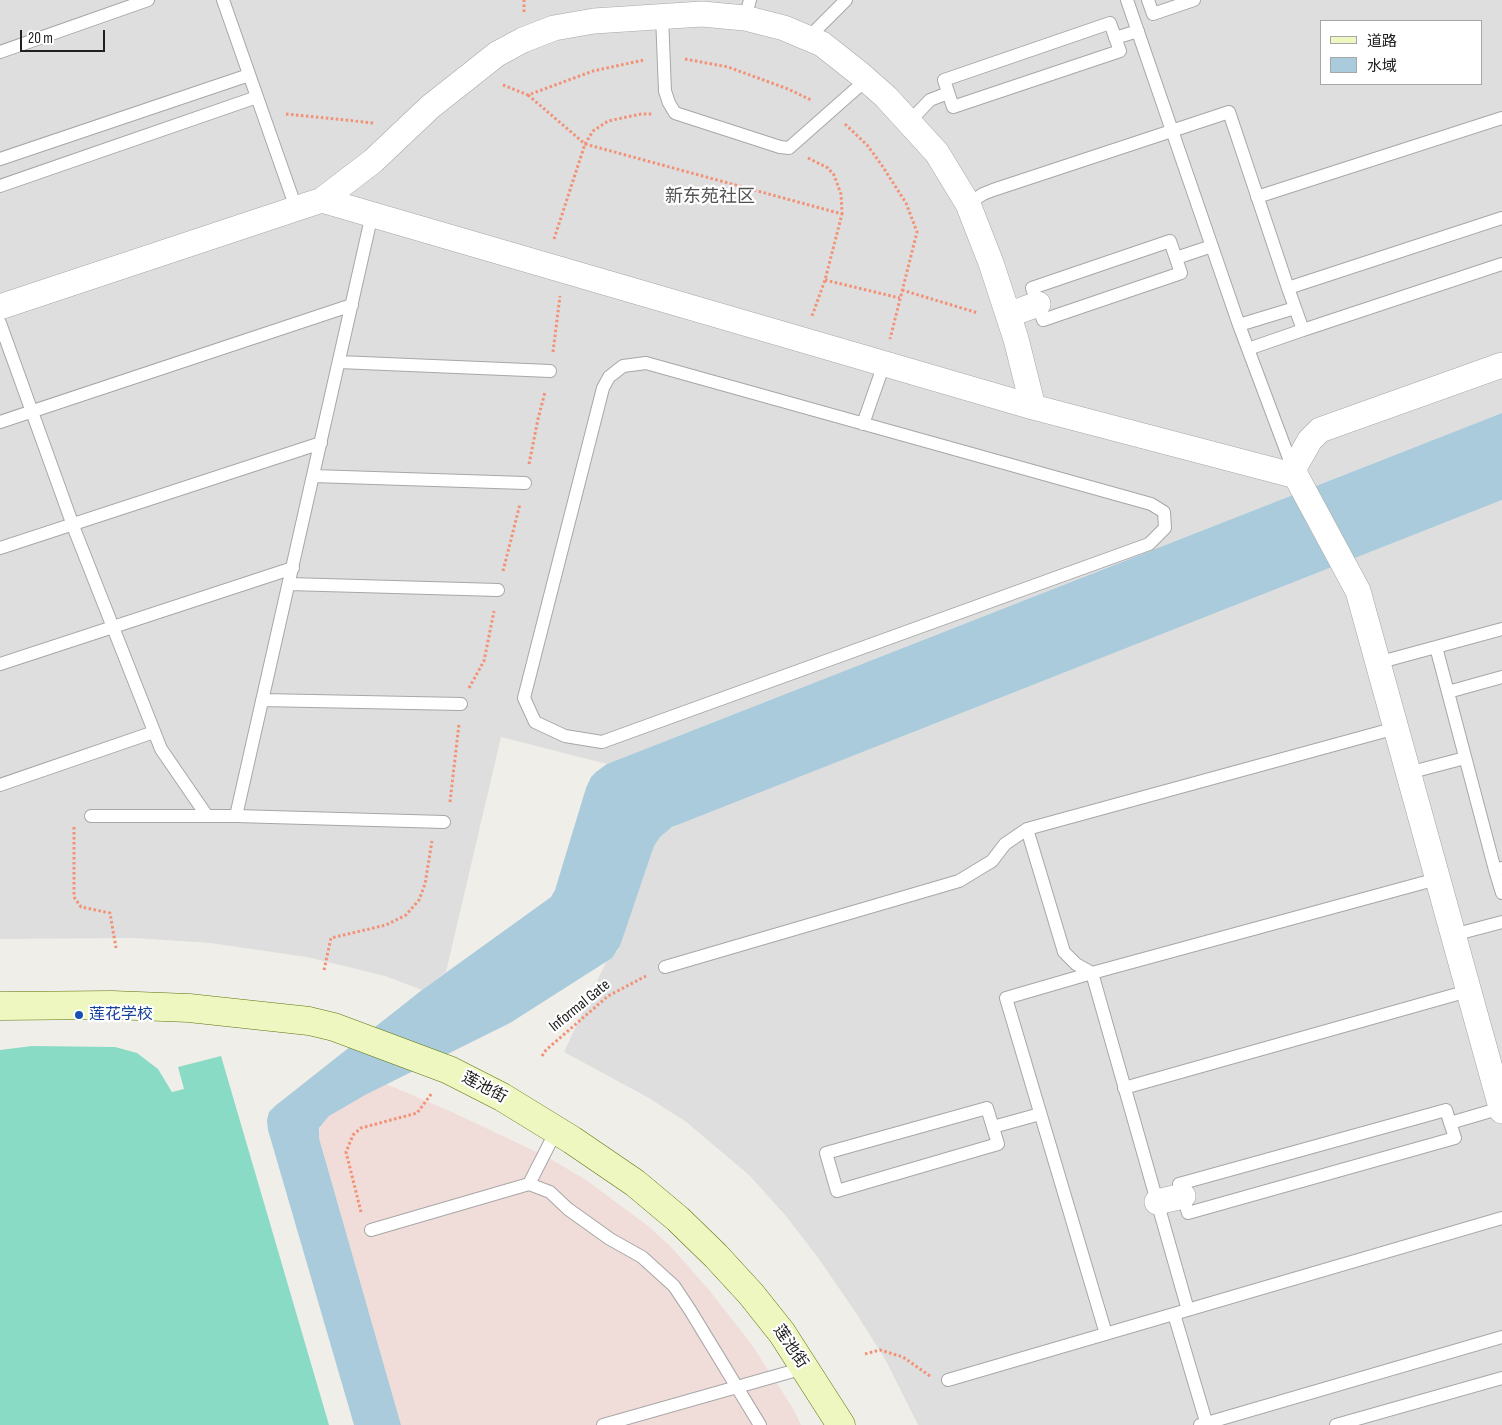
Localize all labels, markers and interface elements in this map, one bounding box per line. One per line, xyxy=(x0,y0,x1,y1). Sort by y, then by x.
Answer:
scale bar xyxy=(22,20,108,52)
legend xyxy=(1320,20,1482,85)
text: 20 m xyxy=(28,29,53,48)
text: 道路 xyxy=(1367,32,1397,51)
text: 水域 xyxy=(1367,57,1397,76)
district label: 新东苑社区 xyxy=(665,186,755,208)
street label: Informal Gate xyxy=(546,976,614,1036)
place label: 莲花学校 xyxy=(89,1005,153,1025)
marker: 莲花学校 xyxy=(73,1009,85,1021)
street label: 莲池街 xyxy=(458,1068,510,1108)
street label: 莲池街 xyxy=(769,1322,811,1372)

